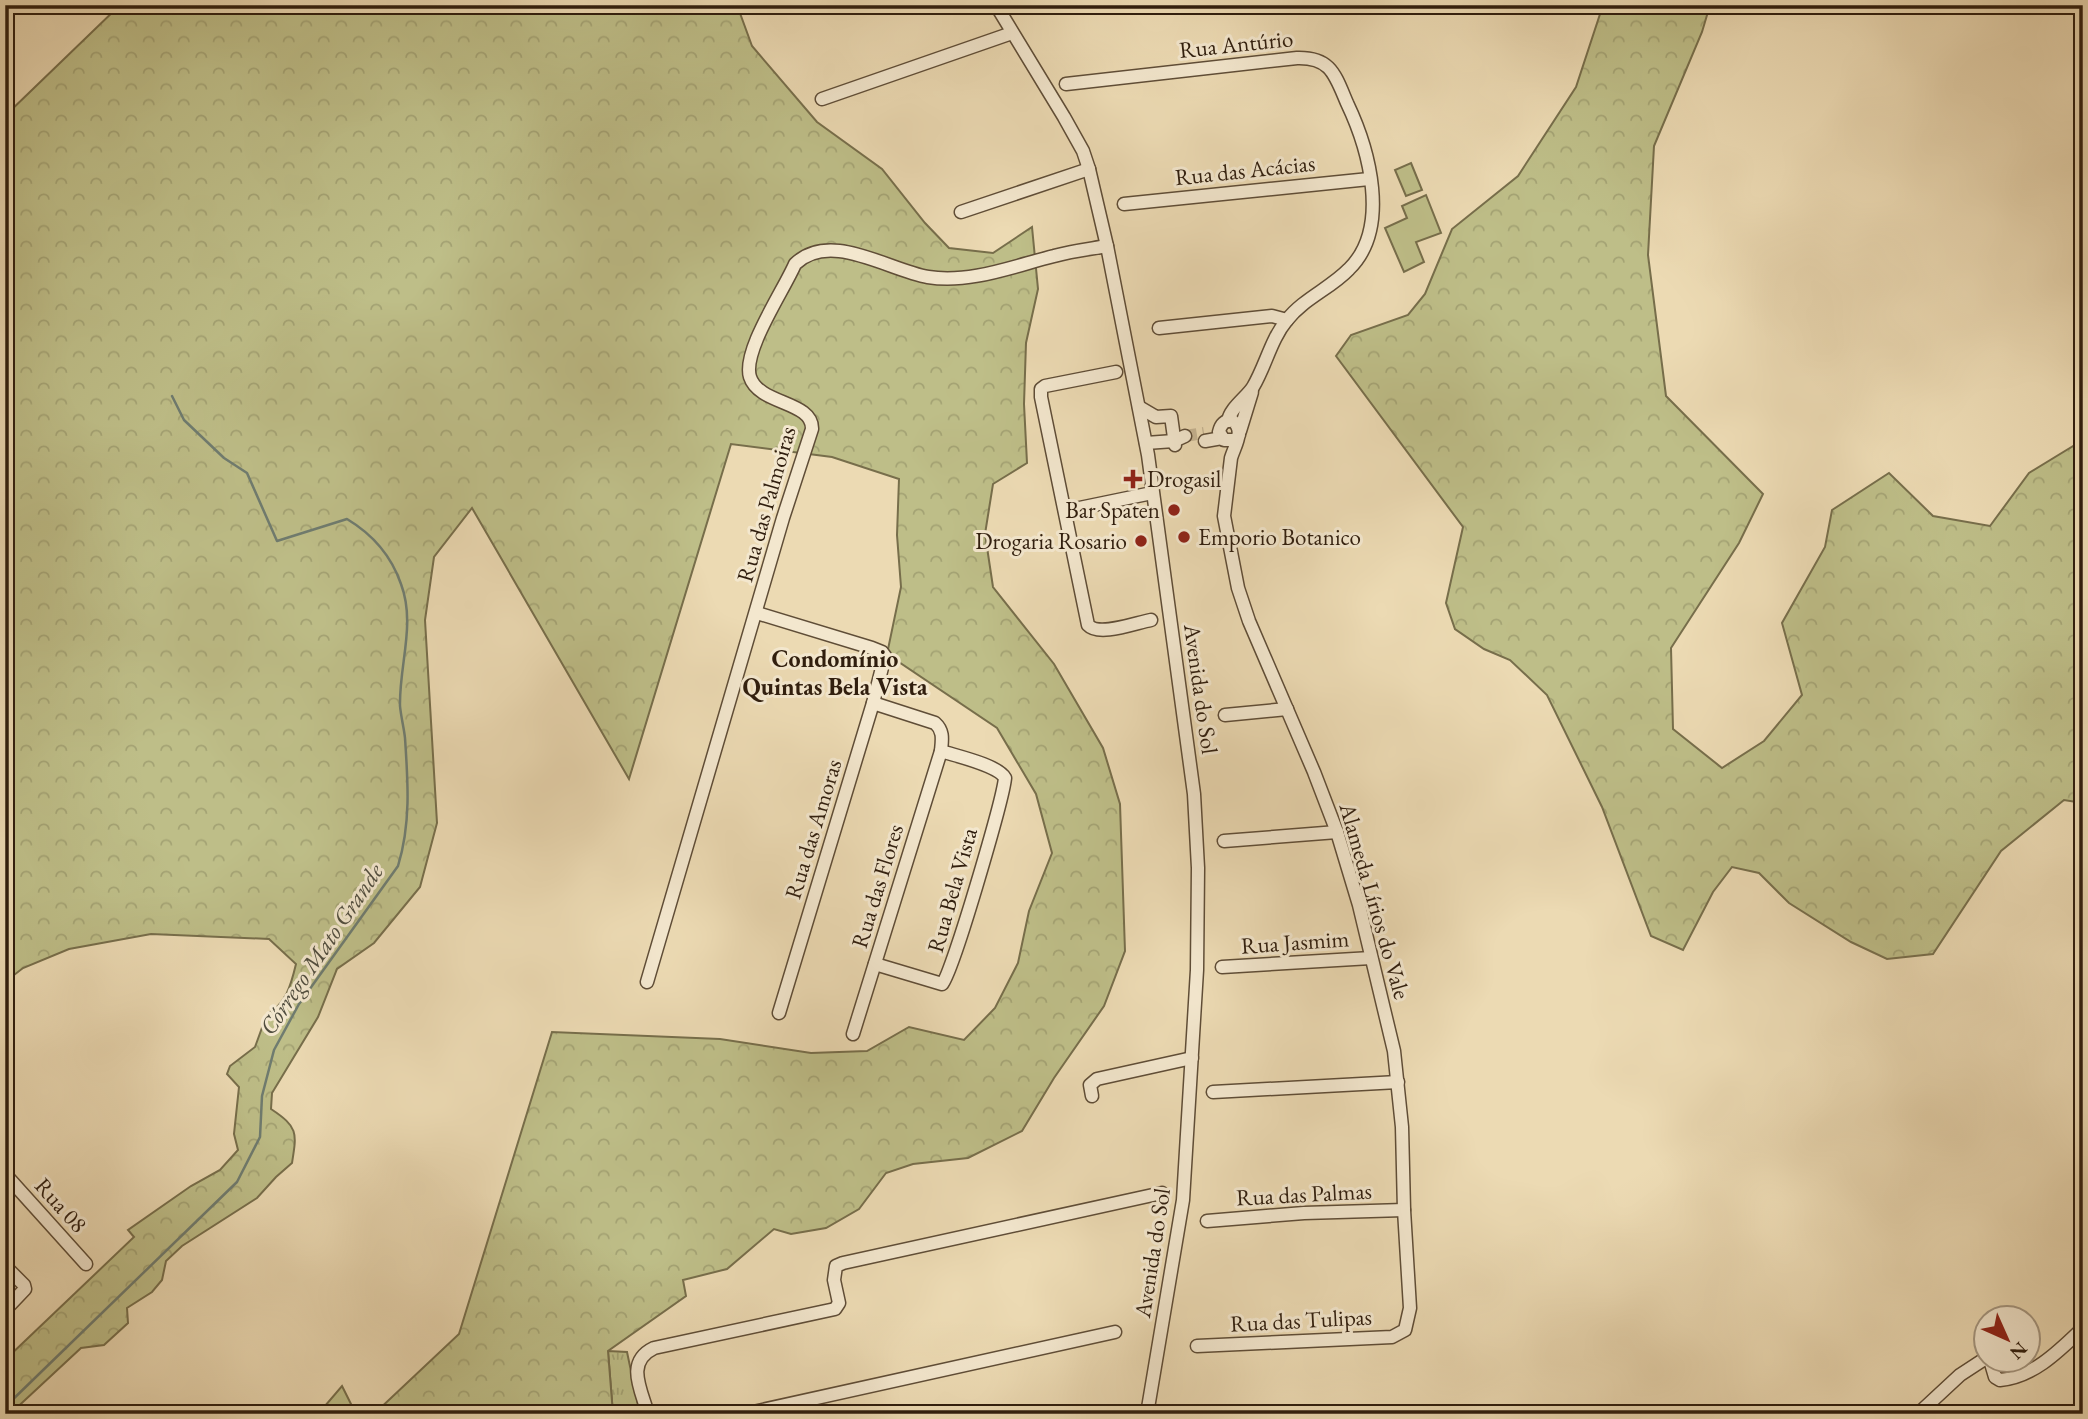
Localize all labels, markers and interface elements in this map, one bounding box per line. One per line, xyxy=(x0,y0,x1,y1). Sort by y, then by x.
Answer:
street label: Rua Antúrio xyxy=(1178,23,1294,65)
street label: Rua das Acácias xyxy=(1173,148,1317,192)
street label: Rua das Palmoiras xyxy=(729,423,803,585)
place label: Drogasil xyxy=(1147,464,1222,494)
marker: Drogasil xyxy=(1125,471,1141,487)
place label: Bar Spaten xyxy=(1065,495,1160,525)
marker: Bar Spaten xyxy=(1166,502,1182,518)
place label: Emporio Botanico xyxy=(1198,522,1361,552)
place label: Drogaria Rosario xyxy=(975,526,1127,556)
marker: Emporio Botanico xyxy=(1176,529,1192,545)
marker: Drogaria Rosario xyxy=(1133,533,1149,549)
street label: Avenida do Sol xyxy=(1177,621,1225,756)
district label: Condomínio Quintas Bela Vista xyxy=(742,643,928,702)
street label: Rua das Amoras xyxy=(778,755,848,903)
street label: Alameda Lírios do Vale xyxy=(1332,798,1417,1003)
street label: Rua das Flores xyxy=(844,820,910,952)
street label: Rua Bela Vista xyxy=(920,823,984,956)
water label: Córrego Mato Grande xyxy=(252,857,390,1041)
street label: Rua Jasmim xyxy=(1240,923,1350,961)
street label: Rua 08 xyxy=(28,1171,94,1239)
street label: Rua das Palmas xyxy=(1235,1175,1373,1213)
street label: Avenida do Sol xyxy=(1127,1186,1177,1321)
street label: Rua das Tulipas xyxy=(1229,1301,1373,1339)
north arrow xyxy=(1972,1304,2042,1374)
text: N xyxy=(2004,1336,2033,1365)

